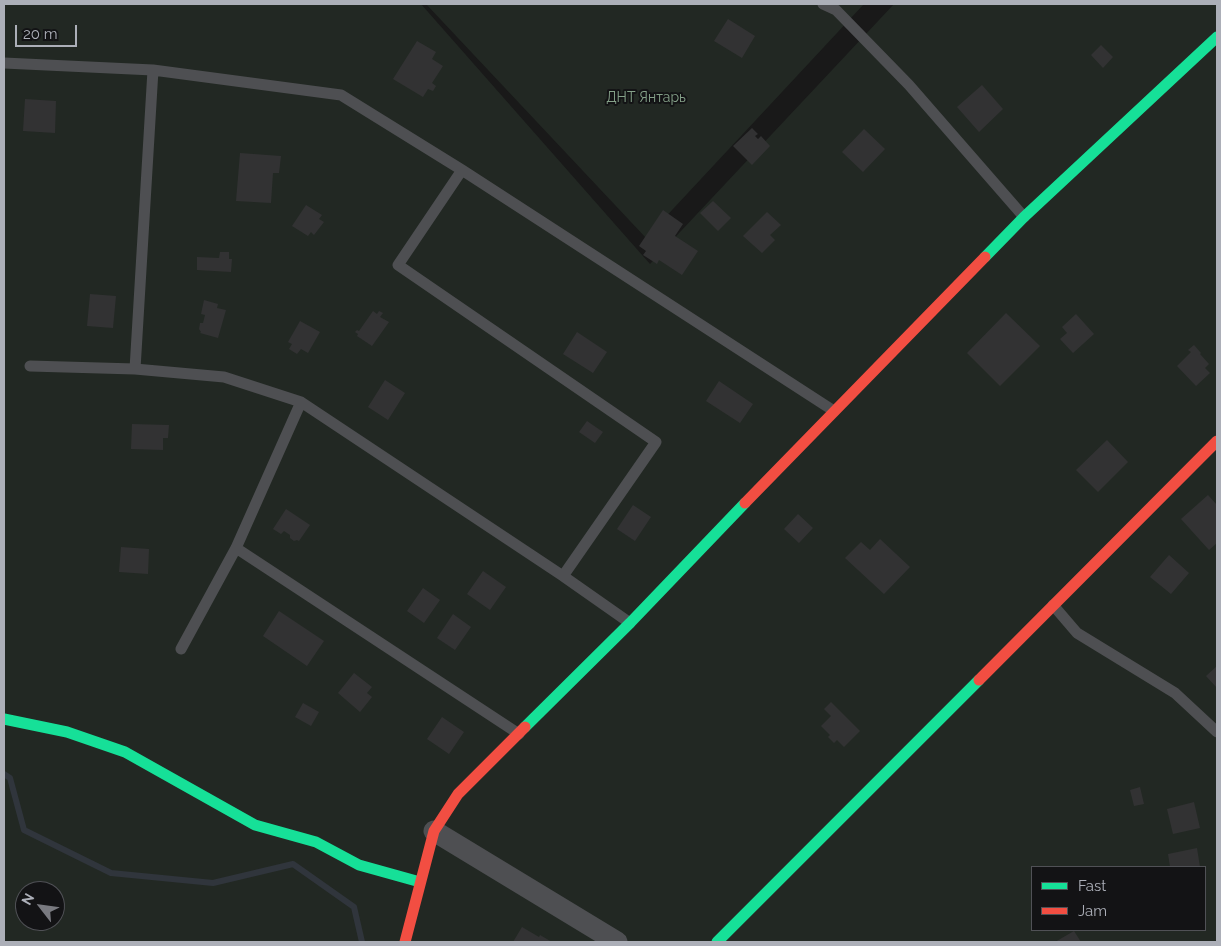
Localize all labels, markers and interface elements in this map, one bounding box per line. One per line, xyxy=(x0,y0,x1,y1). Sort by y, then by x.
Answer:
scale bar xyxy=(18,15,80,47)
text: 20 m xyxy=(23,25,58,43)
park label: ДНТ Янтарь xyxy=(606,90,686,106)
legend xyxy=(1031,866,1206,931)
text: Fast xyxy=(1078,877,1106,895)
north arrow xyxy=(15,881,65,931)
text: N xyxy=(18,890,37,908)
text: Jam xyxy=(1078,902,1107,920)

